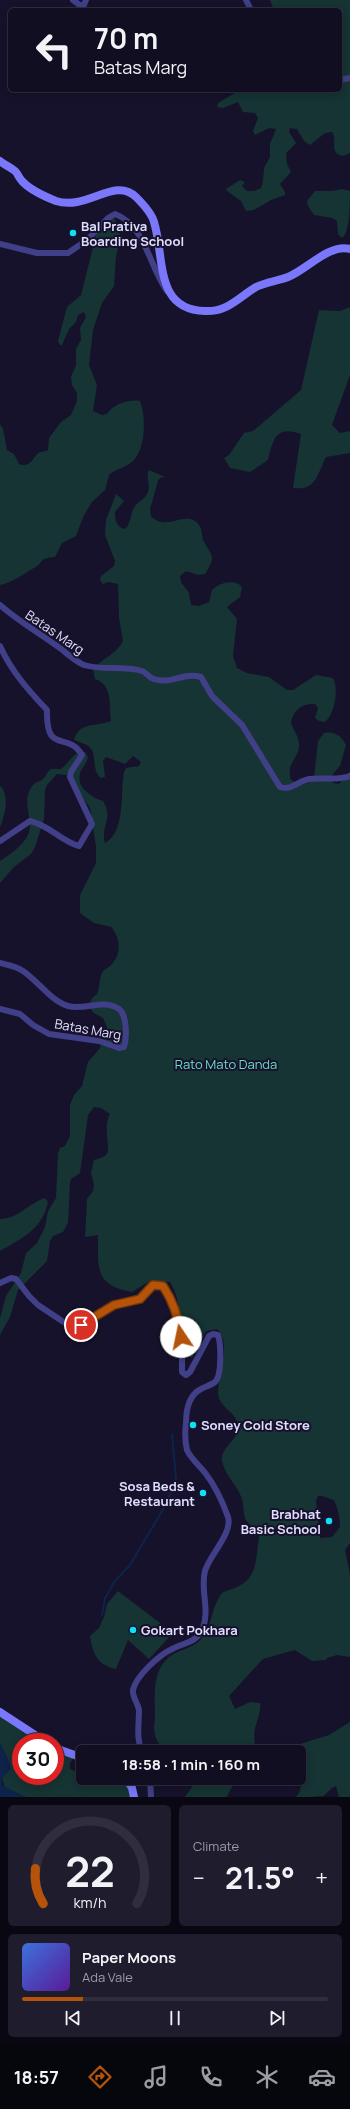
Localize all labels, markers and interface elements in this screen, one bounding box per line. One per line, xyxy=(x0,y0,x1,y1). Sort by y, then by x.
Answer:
text: 70 m xyxy=(94,19,158,57)
icon: left xyxy=(28,24,80,76)
text: Batas Marg xyxy=(94,55,187,79)
place label: Bal Prativa Boarding School xyxy=(81,217,184,250)
marker: Bal Prativa Boarding School xyxy=(68,228,78,238)
street label: Batas Marg xyxy=(22,606,88,658)
street label: Batas Marg xyxy=(53,1014,123,1044)
park label: Rato Mato Danda xyxy=(175,1055,277,1073)
pin xyxy=(64,1308,98,1342)
icon: arrive xyxy=(70,1314,92,1336)
position arrow xyxy=(160,1316,202,1358)
place label: Soney Cold Store xyxy=(201,1416,310,1434)
marker: Soney Cold Store xyxy=(188,1420,198,1430)
place label: Sosa Beds & Restaurant xyxy=(119,1477,195,1510)
marker: Sosa Beds & Restaurant xyxy=(198,1488,208,1498)
place label: Brabhat Basic School xyxy=(241,1505,321,1538)
marker: Brabhat Basic School xyxy=(324,1516,334,1526)
place label: Gokart Pokhara xyxy=(141,1621,238,1639)
marker: Gokart Pokhara xyxy=(128,1625,138,1635)
speed limit sign: 30 xyxy=(12,1733,64,1785)
text: 18:58 · 1 min · 160 m xyxy=(122,1754,260,1775)
text: Climate xyxy=(193,1837,239,1855)
text: 22 xyxy=(65,1842,114,1898)
text: 21.5° xyxy=(225,1857,295,1898)
text: − xyxy=(193,1863,205,1893)
text: + xyxy=(315,1863,328,1893)
text: km/h xyxy=(73,1892,106,1911)
text: Paper Moons xyxy=(82,1947,176,1968)
text: Ada Vale xyxy=(82,1968,133,1986)
icon: previous xyxy=(62,2007,84,2029)
icon: pause xyxy=(164,2007,186,2029)
icon: next xyxy=(266,2007,288,2029)
icon: directions xyxy=(86,2063,114,2091)
icon: music xyxy=(142,2063,170,2091)
icon: phone xyxy=(197,2063,225,2091)
icon: climate xyxy=(253,2063,281,2091)
icon: car xyxy=(308,2063,336,2091)
text: 18:57 xyxy=(14,2065,59,2089)

